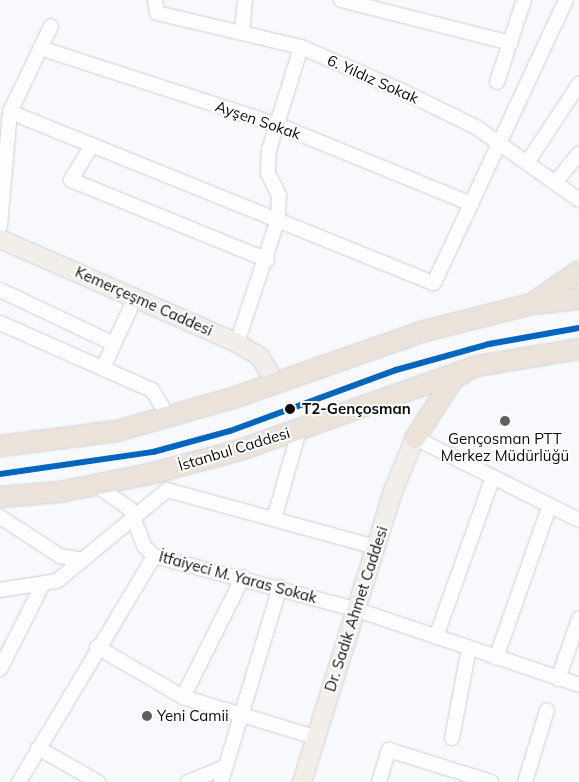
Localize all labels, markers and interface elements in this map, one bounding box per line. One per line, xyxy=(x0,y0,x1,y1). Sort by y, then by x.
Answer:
street label: 6. Yıldız Sokak xyxy=(325,51,421,107)
street label: Ayşen Sokak xyxy=(213,97,303,143)
street label: Kemerçeşme Caddesi xyxy=(73,263,215,339)
marker: T2-Gençosman xyxy=(281,400,299,418)
place label: T2-Gençosman xyxy=(302,400,411,418)
marker: Gençosman PTT Merkez Müdürlüğü xyxy=(499,415,511,427)
street label: İstanbul Caddesi xyxy=(176,423,292,475)
place label: Gençosman PTT Merkez Müdürlüğü xyxy=(441,429,569,464)
street label: Dr. Sadık Ahmet Caddesi xyxy=(321,524,391,694)
street label: İtfaiyeci M. Yaras Sokak xyxy=(157,547,319,607)
place label: Yeni Camii xyxy=(157,707,229,725)
marker: Yeni Camii xyxy=(141,710,153,722)

